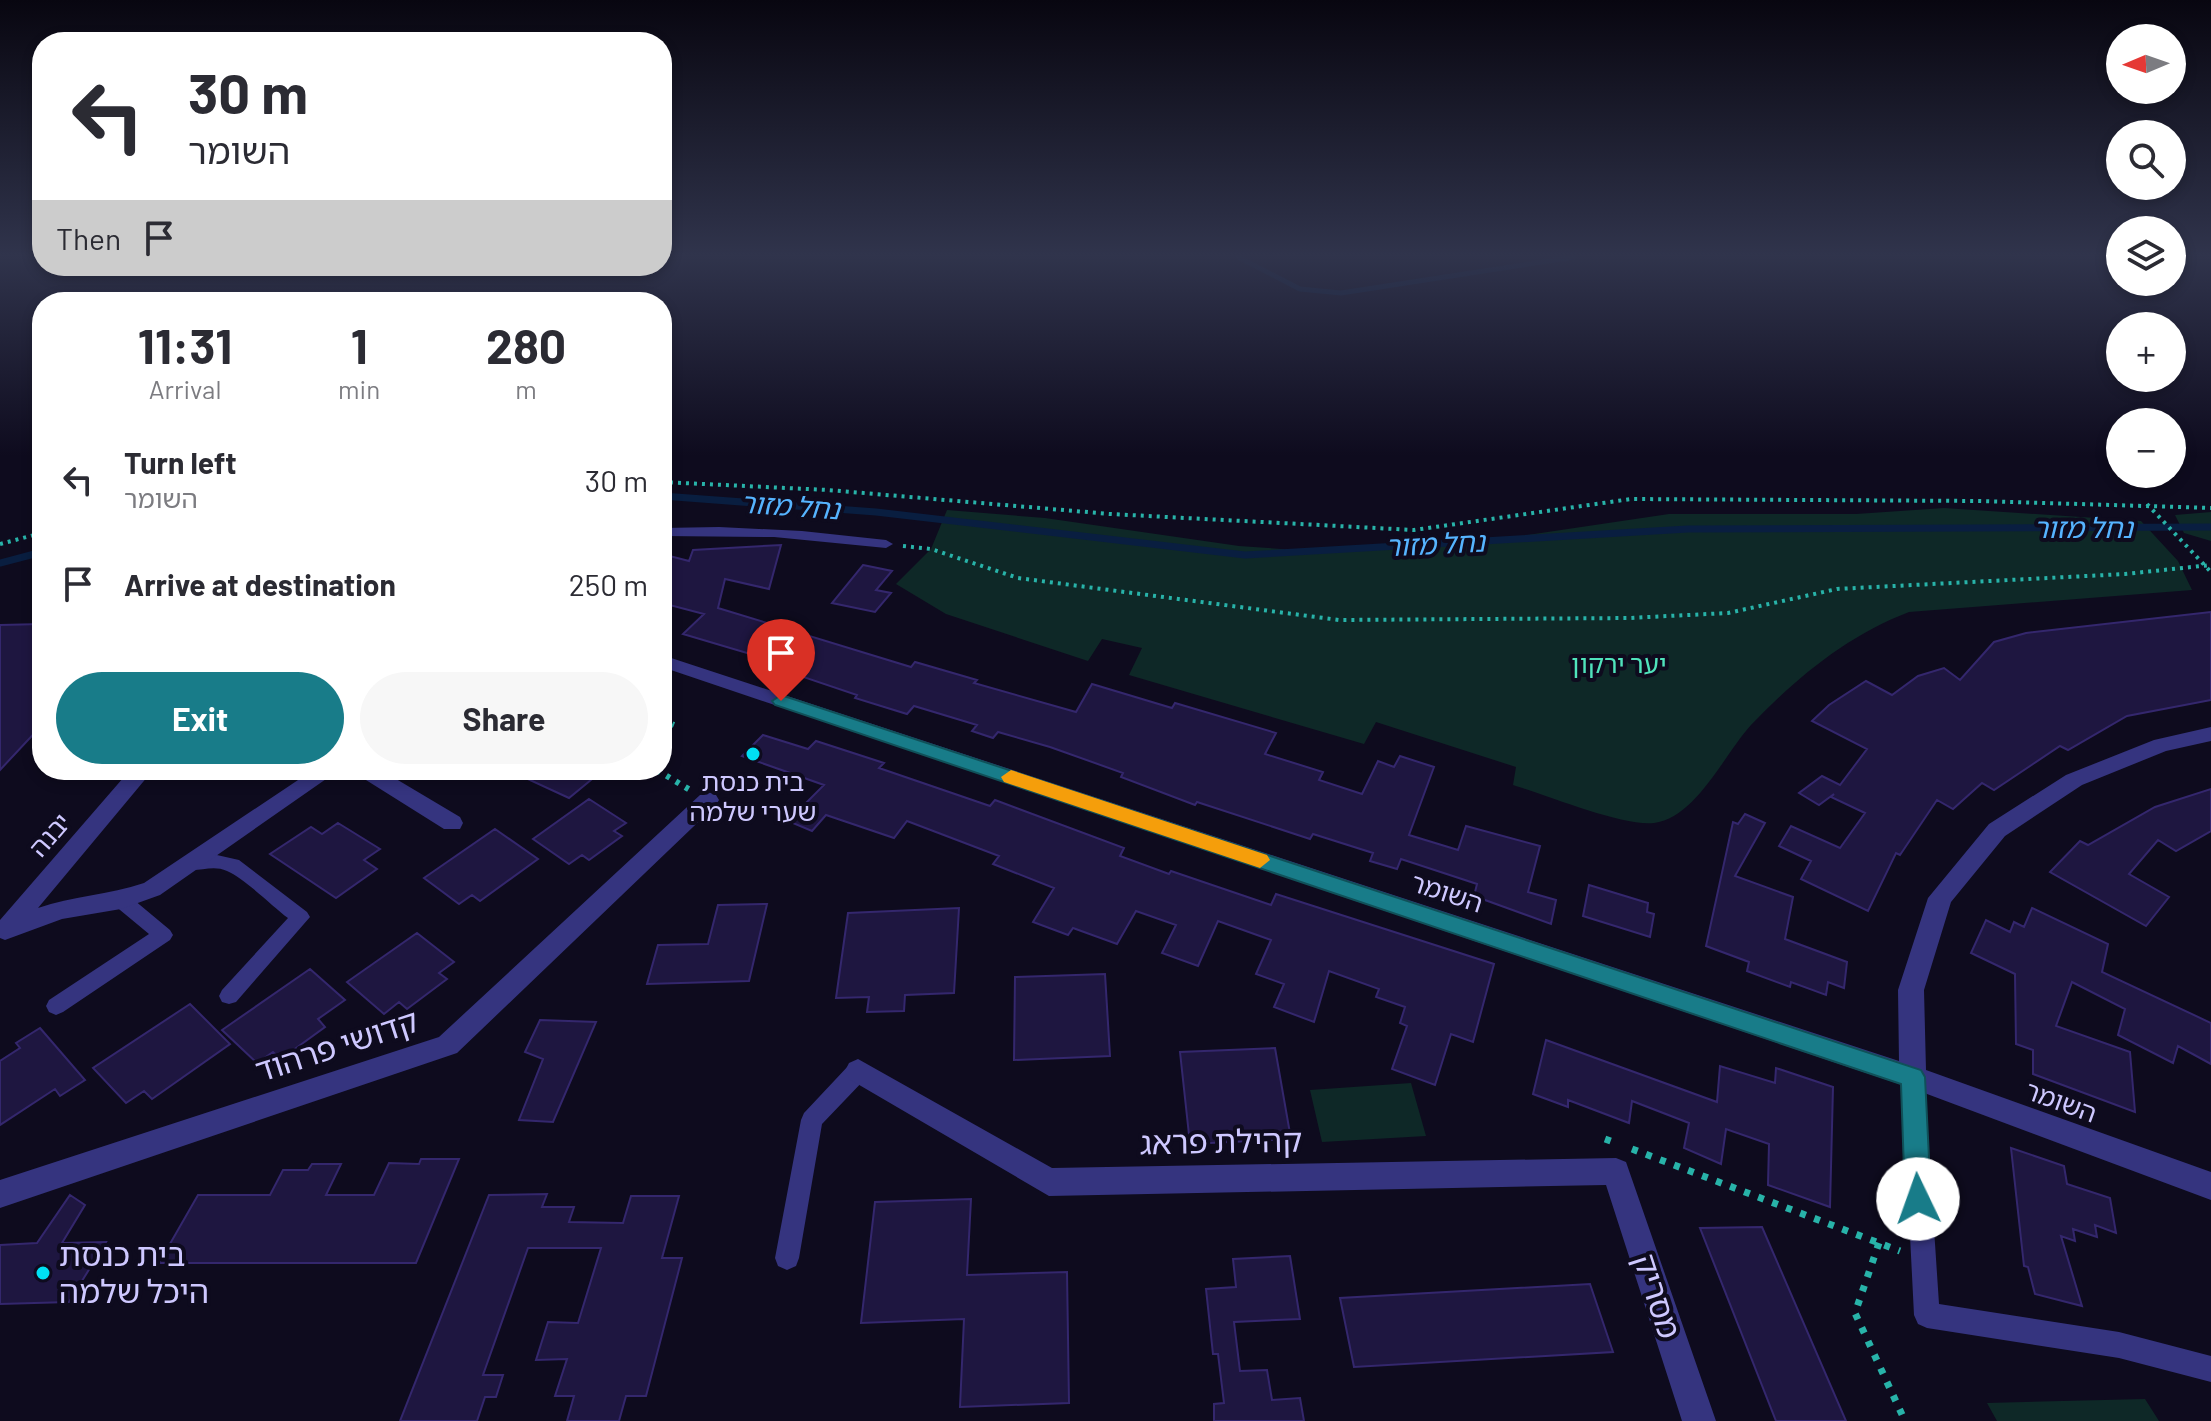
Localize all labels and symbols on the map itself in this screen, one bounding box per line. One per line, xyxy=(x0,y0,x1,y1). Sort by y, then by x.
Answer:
north arrow xyxy=(2106,24,2186,104)
water label: נחל מזור xyxy=(739,485,843,526)
water label: נחל מזור xyxy=(2033,510,2135,544)
water label: נחל מזור xyxy=(1384,523,1488,563)
pin xyxy=(747,619,815,701)
park label: יער ירקון xyxy=(1571,647,1667,678)
marker: בית כנסת שערי שלמה xyxy=(744,745,762,763)
place label: בית כנסת שערי שלמה xyxy=(690,765,816,826)
street label: יבנה xyxy=(22,806,76,862)
street label: השומר xyxy=(1408,865,1487,918)
street label: קדושי פרהוד xyxy=(250,1000,423,1088)
street label: השומר xyxy=(2022,1073,2102,1128)
street label: קהילת פראג xyxy=(1139,1120,1303,1160)
position arrow xyxy=(1876,1157,1960,1241)
place label: בית כנסת היכל שלמה xyxy=(59,1234,209,1309)
street label: מסריק xyxy=(1627,1248,1690,1343)
marker: בית כנסת היכל שלמה xyxy=(34,1264,52,1282)

